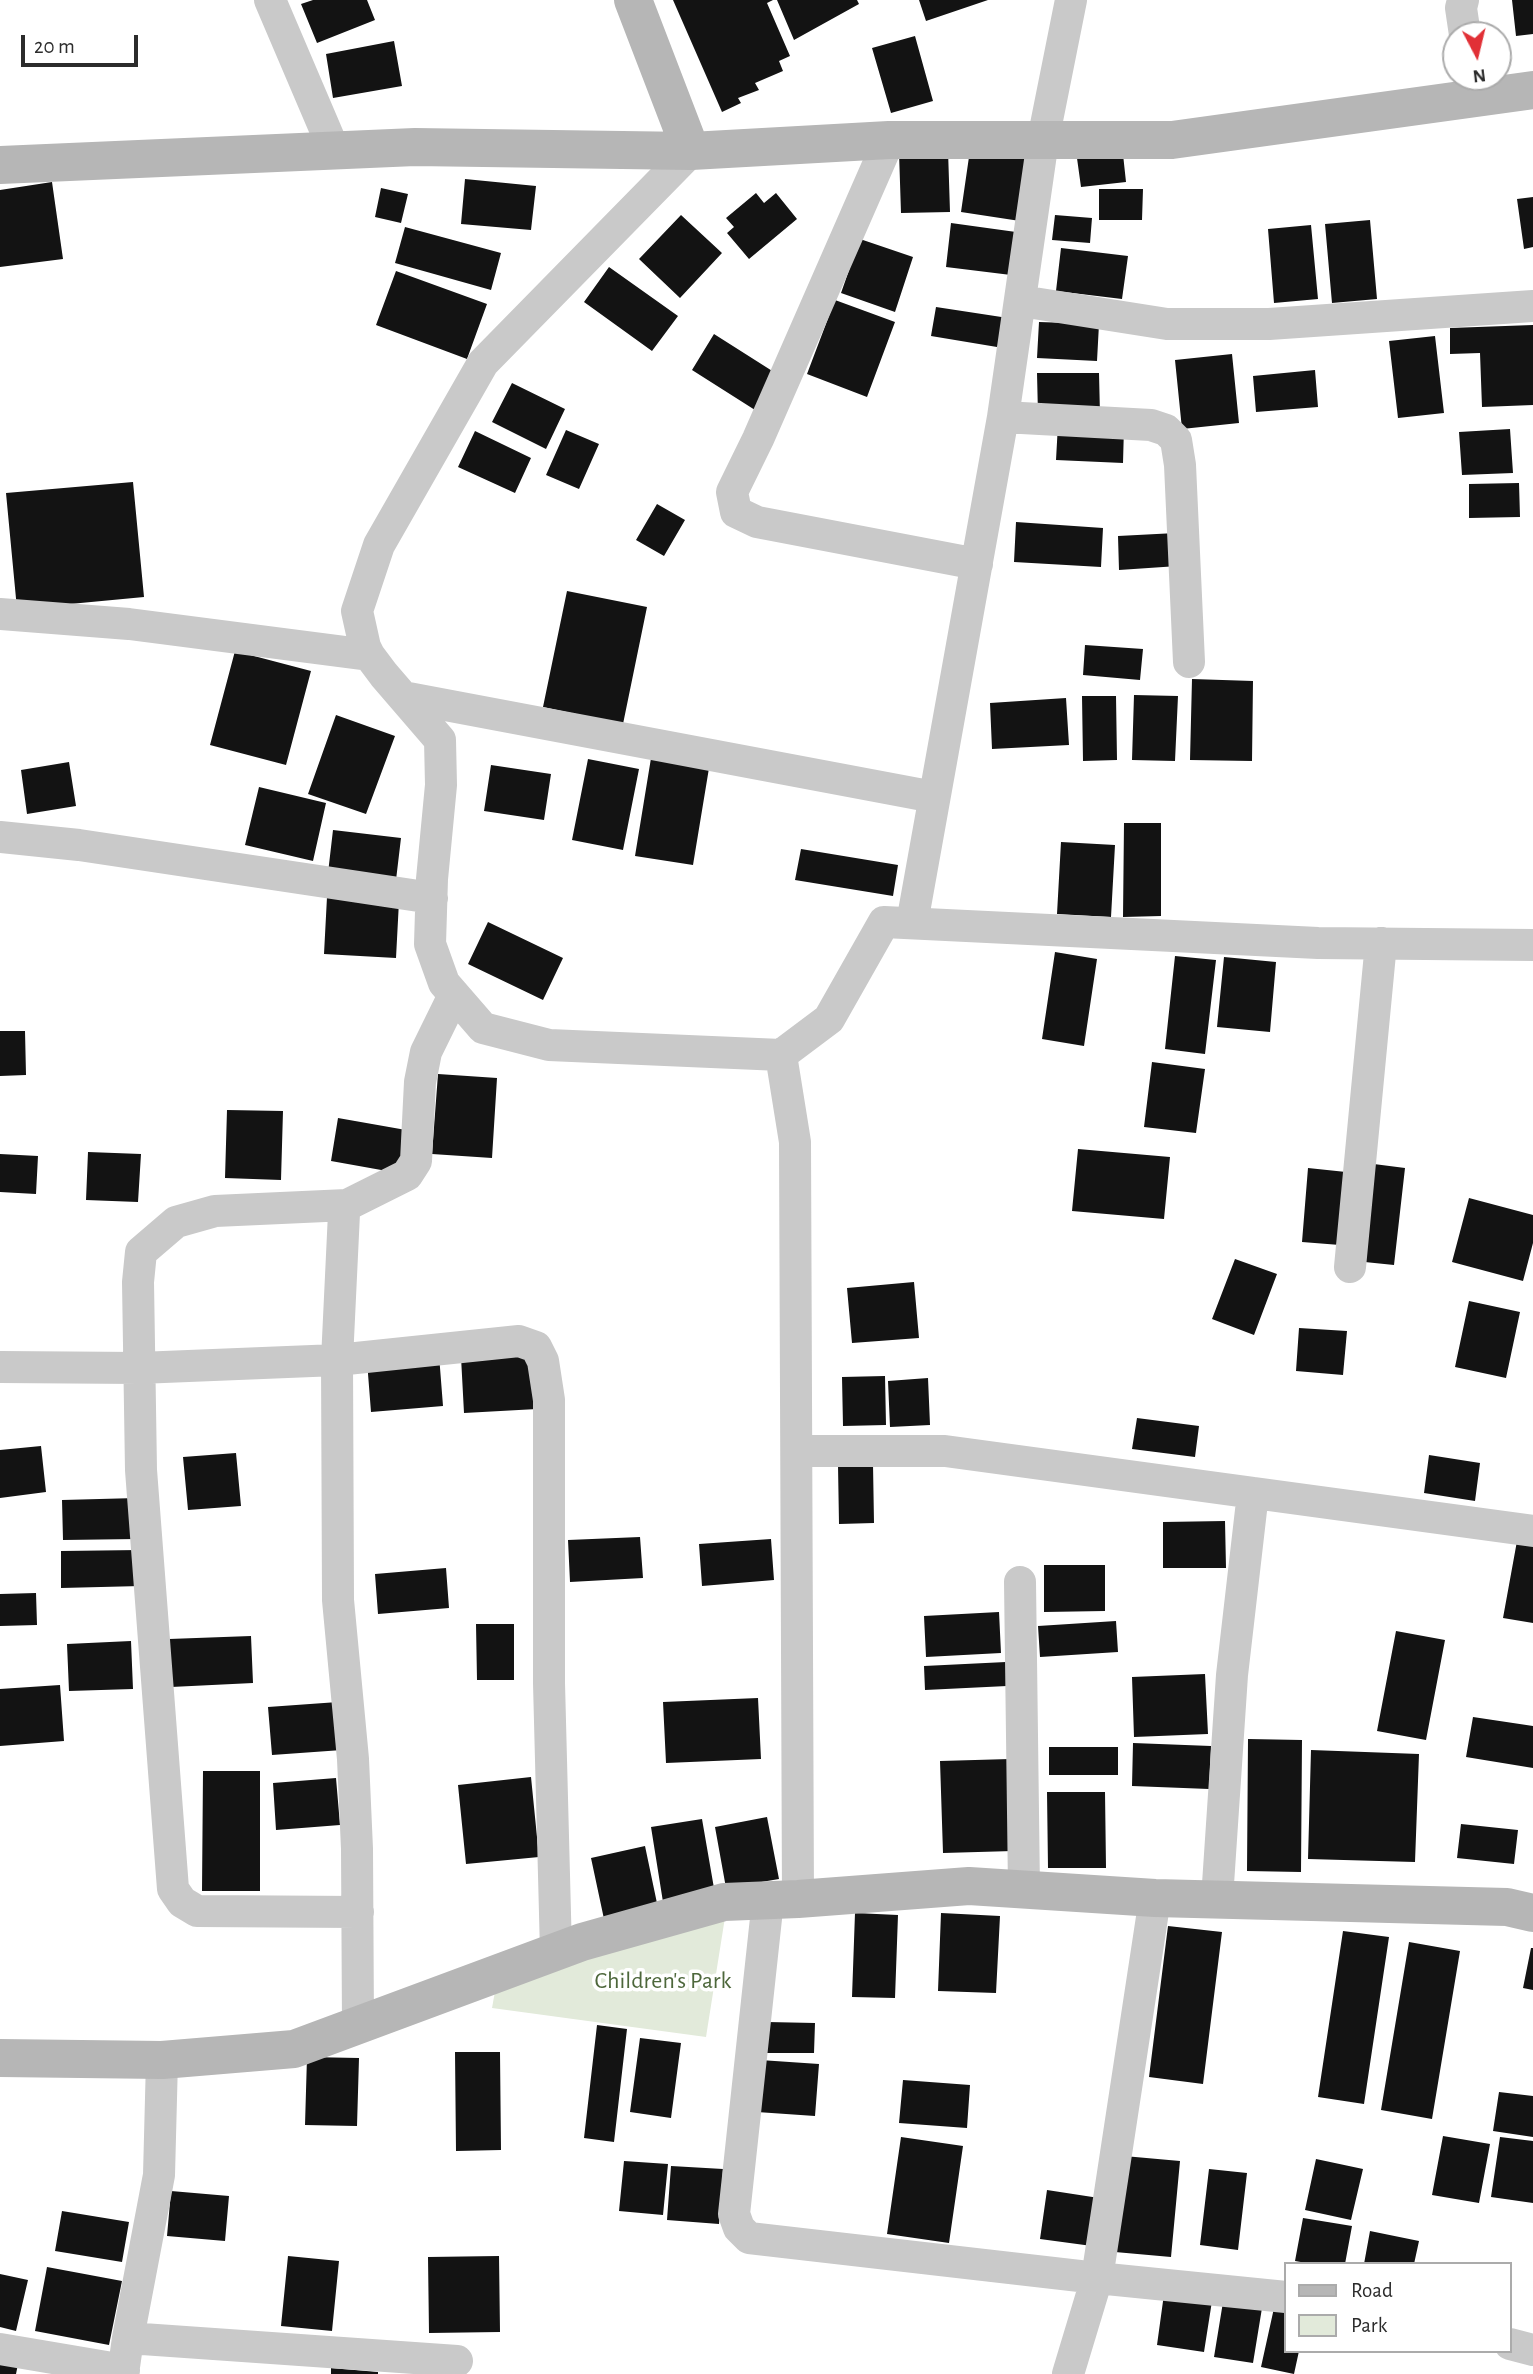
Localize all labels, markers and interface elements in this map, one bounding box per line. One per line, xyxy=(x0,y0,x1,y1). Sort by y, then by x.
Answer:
scale bar xyxy=(24,21,142,65)
north arrow xyxy=(1442,21,1512,91)
text: 20 m xyxy=(34,36,75,57)
text: N xyxy=(1472,65,1487,86)
park label: Children's Park xyxy=(594,1967,732,1995)
legend xyxy=(1284,2262,1512,2353)
text: Road xyxy=(1351,2280,1393,2301)
text: Park xyxy=(1351,2315,1387,2336)

